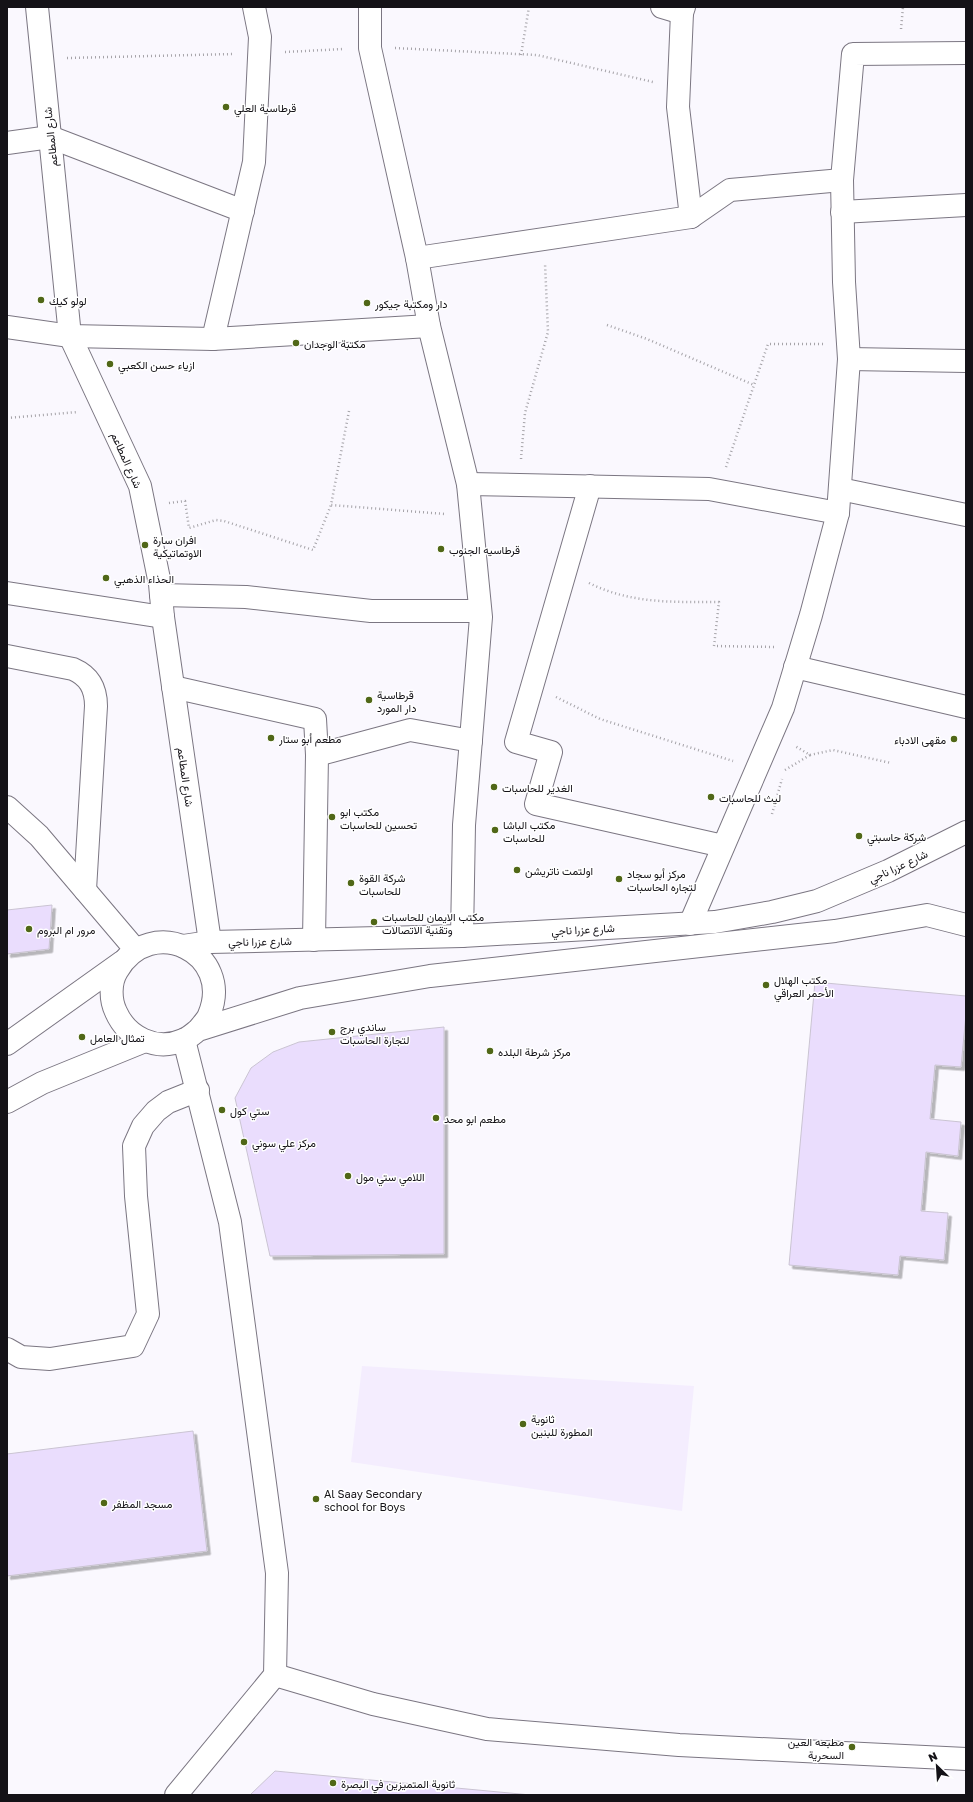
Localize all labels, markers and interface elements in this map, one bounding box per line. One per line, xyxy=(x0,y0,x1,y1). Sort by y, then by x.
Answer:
place label: قرطاسية العلي xyxy=(234,101,296,118)
marker: قرطاسية العلي xyxy=(221,102,231,112)
street label: شارع المطاعم xyxy=(40,106,62,167)
place label: لولو كيك xyxy=(49,294,87,308)
marker: لولو كيك xyxy=(36,295,46,305)
place label: دار ومكتبة جيكور xyxy=(374,297,448,311)
marker: دار ومكتبة جيكور xyxy=(362,298,372,308)
place label: مكتبة الوجدان xyxy=(304,337,366,351)
marker: مكتبة الوجدان xyxy=(291,338,301,348)
place label: ازياء حسن الكعبي xyxy=(118,358,195,375)
marker: ازياء حسن الكعبي xyxy=(105,359,115,369)
street label: شارع المطاعم xyxy=(107,430,145,491)
place label: افران سارة الاوتماتيكية xyxy=(153,533,202,560)
marker: افران سارة الاوتماتيكية xyxy=(140,540,150,550)
place label: قرطاسيه الجنوب xyxy=(449,543,520,557)
marker: قرطاسيه الجنوب xyxy=(436,544,446,554)
place label: الحذاء الذهبي xyxy=(114,572,174,589)
marker: الحذاء الذهبي xyxy=(101,573,111,583)
place label: قرطاسية دار المورد xyxy=(377,688,416,715)
marker: قرطاسية دار المورد xyxy=(364,695,374,705)
place label: مطعم أبو ستار xyxy=(278,732,341,747)
marker: مطعم أبو ستار xyxy=(266,733,276,743)
place label: مقهى الادباء xyxy=(894,733,946,747)
marker: مقهى الادباء xyxy=(949,734,959,744)
street label: شارع المطاعم xyxy=(173,746,197,808)
place label: الغدير للحاسبات xyxy=(502,781,573,795)
marker: الغدير للحاسبات xyxy=(489,782,499,792)
place label: ليث للحاسبات xyxy=(719,791,781,805)
marker: ليث للحاسبات xyxy=(706,792,716,802)
place label: مكتب ابو تحسين للحاسبات xyxy=(340,805,418,832)
marker: مكتب ابو تحسين للحاسبات xyxy=(327,812,337,822)
place label: مكتب الباشا للحاسبات xyxy=(503,818,555,845)
marker: مكتب الباشا للحاسبات xyxy=(490,825,500,835)
place label: شركة حاسبتي xyxy=(867,830,926,847)
marker: شركة حاسبتي xyxy=(854,831,864,841)
street label: شارع عزرا ناجي xyxy=(866,847,932,889)
place label: اولتمت ناتريشن xyxy=(525,864,593,878)
marker: اولتمت ناتريشن xyxy=(512,865,522,875)
place label: مركز أبو سجاد لتجاره الحاسبات xyxy=(627,867,696,894)
place label: شركة القوة للحاسبات xyxy=(359,871,406,898)
marker: مركز أبو سجاد لتجاره الحاسبات xyxy=(614,874,624,884)
marker: شركة القوة للحاسبات xyxy=(346,878,356,888)
place label: مكتب الايمان للحاسبات وتقنية الاتصالات xyxy=(382,910,484,937)
marker: مكتب الايمان للحاسبات وتقنية الاتصالات xyxy=(369,917,379,927)
street label: شارع عزرا ناجي xyxy=(551,921,616,941)
place label: مرور ام البروم xyxy=(37,923,95,938)
marker: مرور ام البروم xyxy=(24,924,34,934)
street label: شارع عزرا ناجي xyxy=(228,934,292,952)
place label: مكتب الهلال الأحمر العراقي xyxy=(774,973,834,1003)
marker: مكتب الهلال الأحمر العراقي xyxy=(761,980,771,990)
place label: ساندي برج لتجارة الحاسبات xyxy=(340,1020,409,1047)
marker: ساندي برج لتجارة الحاسبات xyxy=(327,1027,337,1037)
place label: تمثال العامل xyxy=(90,1031,145,1045)
marker: تمثال العامل xyxy=(77,1032,87,1042)
place label: مركز شرطة البلده xyxy=(498,1045,571,1059)
marker: مركز شرطة البلده xyxy=(485,1046,495,1056)
place label: ستي كول xyxy=(230,1104,270,1121)
marker: ستي كول xyxy=(217,1105,227,1115)
place label: مطعم ابو محد xyxy=(444,1112,506,1127)
marker: مطعم ابو محد xyxy=(431,1113,441,1123)
place label: مركز علي سوني xyxy=(252,1136,316,1153)
marker: مركز علي سوني xyxy=(239,1137,249,1147)
place label: اللامي ستي مول xyxy=(356,1170,425,1187)
marker: اللامي ستي مول xyxy=(343,1171,353,1181)
place label: ثانوية المطورة للبنين xyxy=(531,1412,593,1439)
marker: ثانوية المطورة للبنين xyxy=(518,1419,528,1429)
place label: Al Saay Secondary school for Boys xyxy=(324,1487,422,1513)
marker: Al Saay Secondary school for Boys xyxy=(311,1494,321,1504)
place label: مسجد المظفر xyxy=(111,1497,173,1511)
marker: مسجد المظفر xyxy=(99,1498,109,1508)
place label: مطبعه العين السحرية xyxy=(788,1735,844,1762)
marker: مطبعه العين السحرية xyxy=(847,1742,857,1752)
north arrow xyxy=(917,1746,957,1786)
text: N xyxy=(926,1749,939,1764)
place label: ثانوية المتميزين في البصرة xyxy=(341,1777,456,1794)
marker: ثانوية المتميزين في البصرة xyxy=(328,1778,338,1788)

